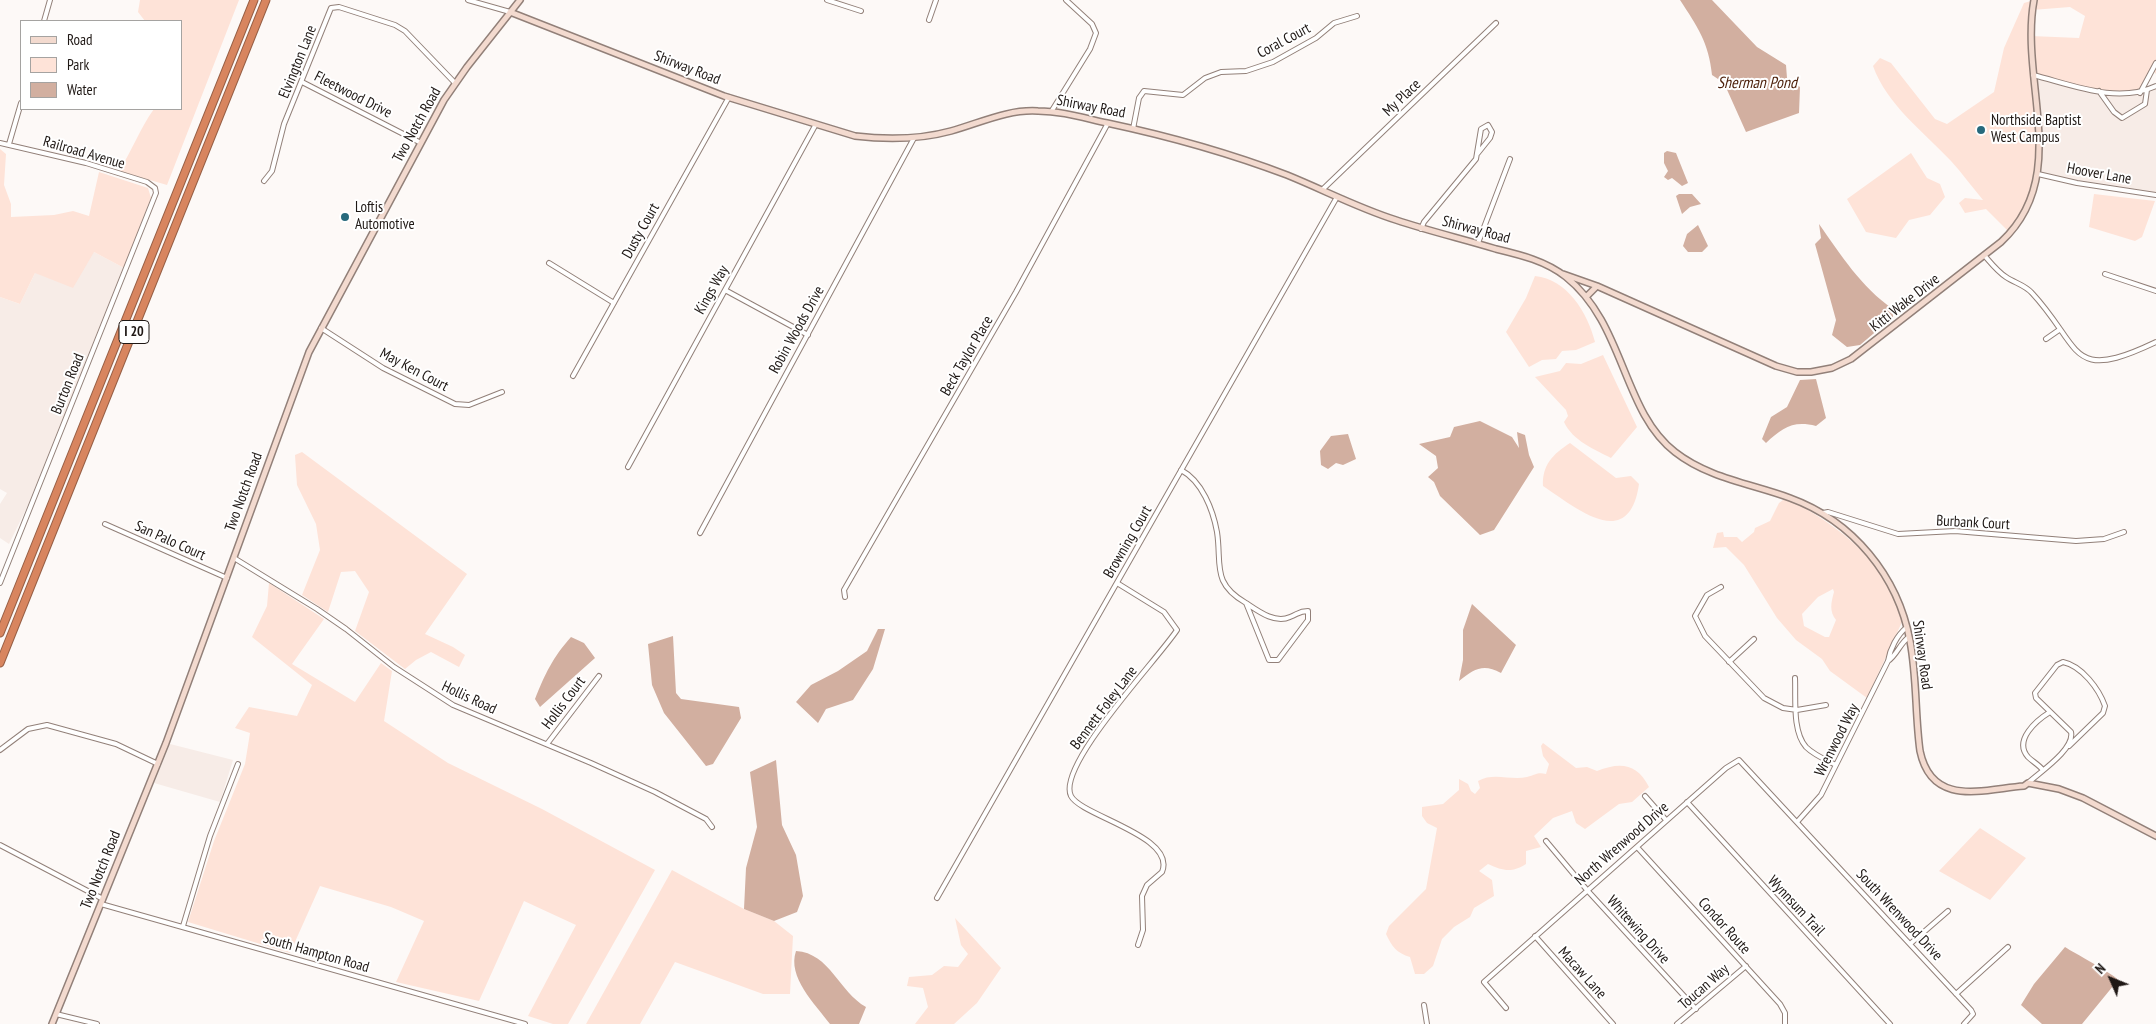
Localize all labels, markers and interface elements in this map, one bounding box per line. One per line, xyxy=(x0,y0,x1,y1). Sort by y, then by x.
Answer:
street label: Coral Court xyxy=(1254,19,1314,63)
legend xyxy=(20,20,182,110)
street label: Elvington Lane xyxy=(275,23,321,101)
text: Road xyxy=(67,30,93,49)
street label: Shirway Road xyxy=(651,47,723,89)
text: Park xyxy=(67,55,89,74)
street label: Fleetwood Drive xyxy=(311,68,395,122)
water label: Sherman Pond xyxy=(1717,73,1797,93)
street label: My Place xyxy=(1379,76,1425,120)
text: Water xyxy=(67,80,97,99)
street label: Two Notch Road xyxy=(389,84,445,166)
street label: Shirway Road xyxy=(1055,92,1127,122)
place label: Northside Baptist West Campus xyxy=(1991,112,2081,147)
marker: Northside Baptist West Campus xyxy=(1975,124,1987,136)
street label: Railroad Avenue xyxy=(41,133,127,173)
street label: Hoover Lane xyxy=(2065,159,2133,189)
place label: Loftis Automotive xyxy=(355,199,415,234)
street label: Dusty Court xyxy=(619,200,663,262)
marker: Loftis Automotive xyxy=(339,211,351,223)
street label: Shirway Road xyxy=(1440,212,1512,248)
street label: Kings Way xyxy=(691,262,733,318)
street label: Kitti Wake Drive xyxy=(1867,270,1943,336)
street label: Robin Woods Drive xyxy=(766,283,828,377)
street label: Beck Taylor Place xyxy=(937,313,997,399)
road number: I 20 xyxy=(119,321,149,344)
street label: May Ken Court xyxy=(377,344,451,396)
street label: Burton Road xyxy=(48,351,88,417)
street label: Two Notch Road xyxy=(221,450,267,534)
street label: Browning Court xyxy=(1100,503,1156,581)
street label: Burbank Court xyxy=(1936,512,2010,534)
street label: San Palo Court xyxy=(132,517,208,565)
street label: Shirway Road xyxy=(1908,619,1936,691)
street label: Bennett Foley Lane xyxy=(1067,663,1141,753)
street label: Hollis Court xyxy=(538,673,590,733)
street label: Hollis Road xyxy=(439,677,499,719)
street label: Wrenwood Way xyxy=(1811,701,1863,779)
street label: North Wrenwood Drive xyxy=(1572,799,1672,889)
street label: Two Notch Road xyxy=(77,828,125,912)
street label: South Wrenwood Drive xyxy=(1852,866,1946,964)
street label: Wynnsum Trail xyxy=(1764,872,1828,940)
street label: Whitewing Drive xyxy=(1603,892,1673,968)
street label: Condor Route xyxy=(1694,894,1754,958)
street label: South Hampton Road xyxy=(261,929,371,977)
street label: Macaw Lane xyxy=(1554,943,1610,1003)
north arrow xyxy=(2086,954,2136,1004)
street label: Toucan Way xyxy=(1675,960,1733,1014)
text: N xyxy=(2091,960,2109,978)

